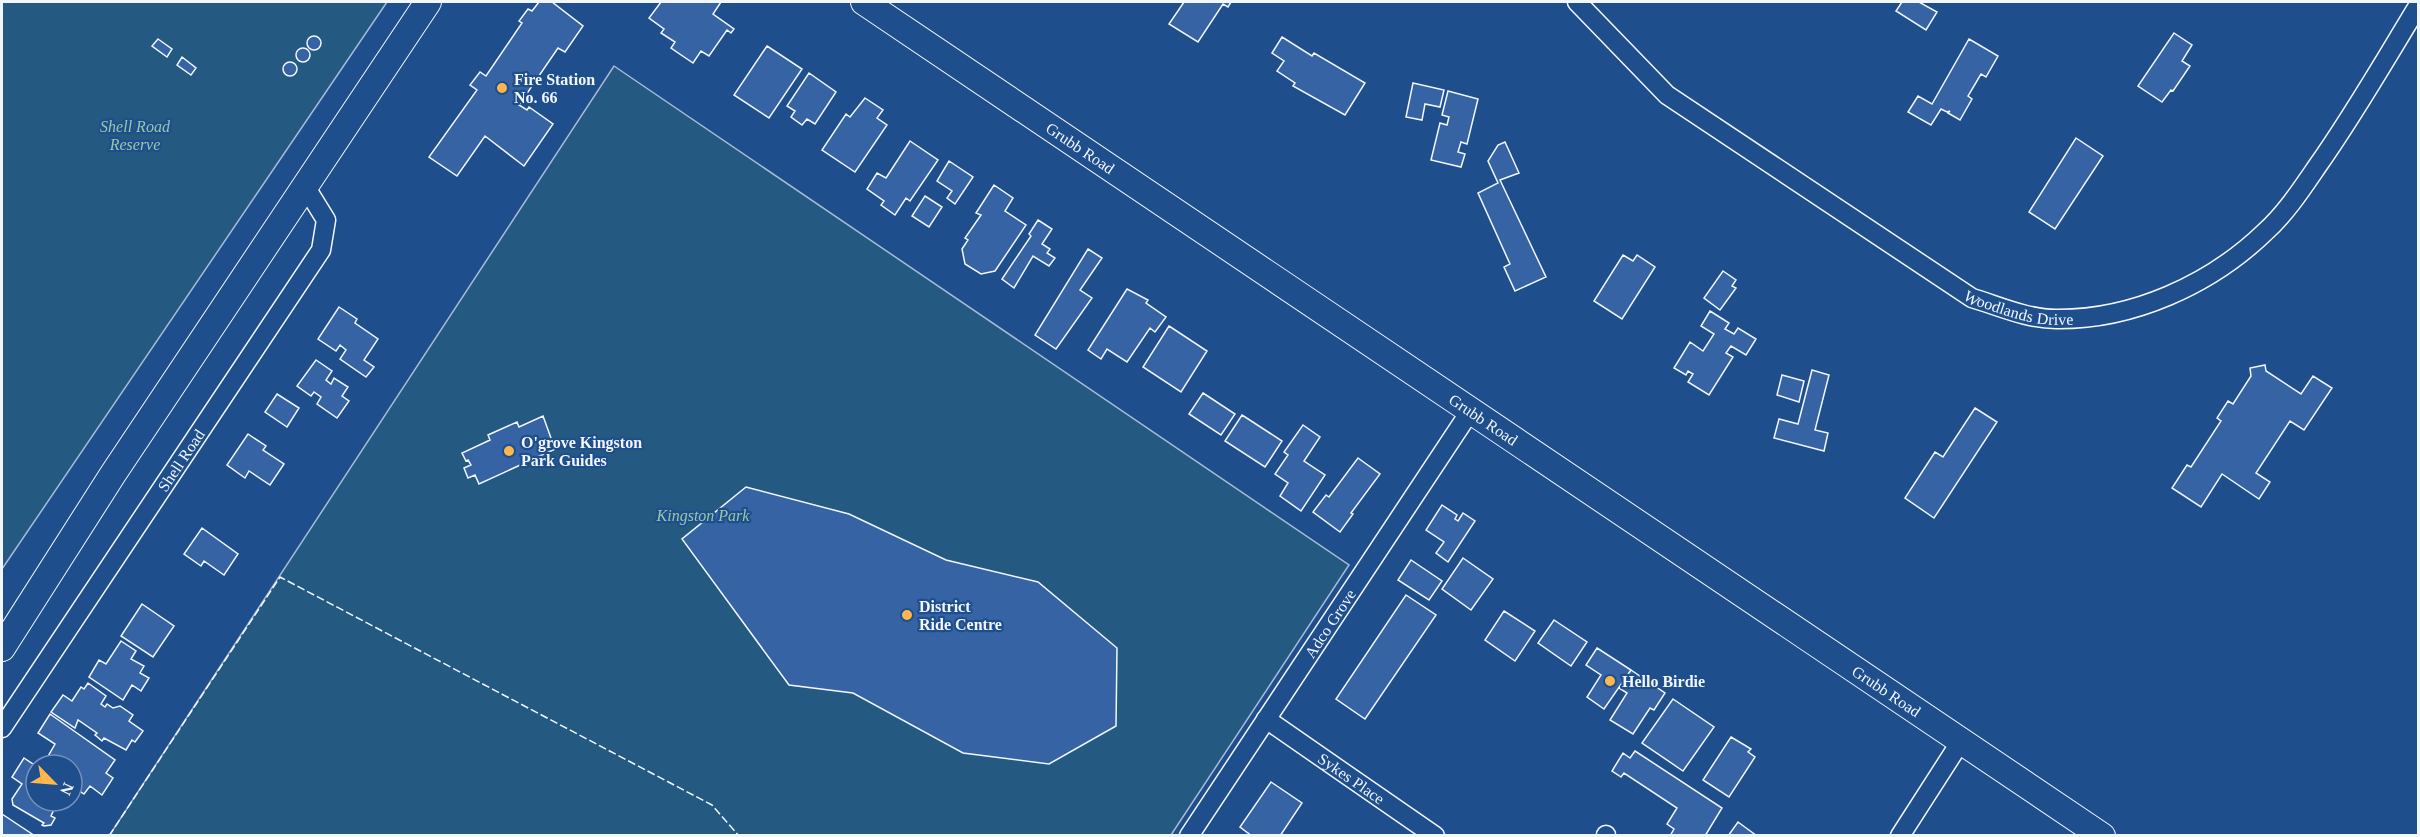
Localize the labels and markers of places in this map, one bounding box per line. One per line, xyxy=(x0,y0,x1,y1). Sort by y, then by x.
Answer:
place label: Fire Station No. 66 xyxy=(514,71,595,106)
marker: Fire Station No. 66 xyxy=(495,81,509,95)
place label: O'grove Kingston Park Guides xyxy=(521,434,642,469)
marker: O'grove Kingston Park Guides xyxy=(502,444,516,458)
place label: District Ride Centre xyxy=(919,598,1002,633)
marker: District Ride Centre xyxy=(900,608,914,622)
place label: Hello Birdie xyxy=(1622,673,1705,690)
marker: Hello Birdie xyxy=(1603,674,1617,688)

